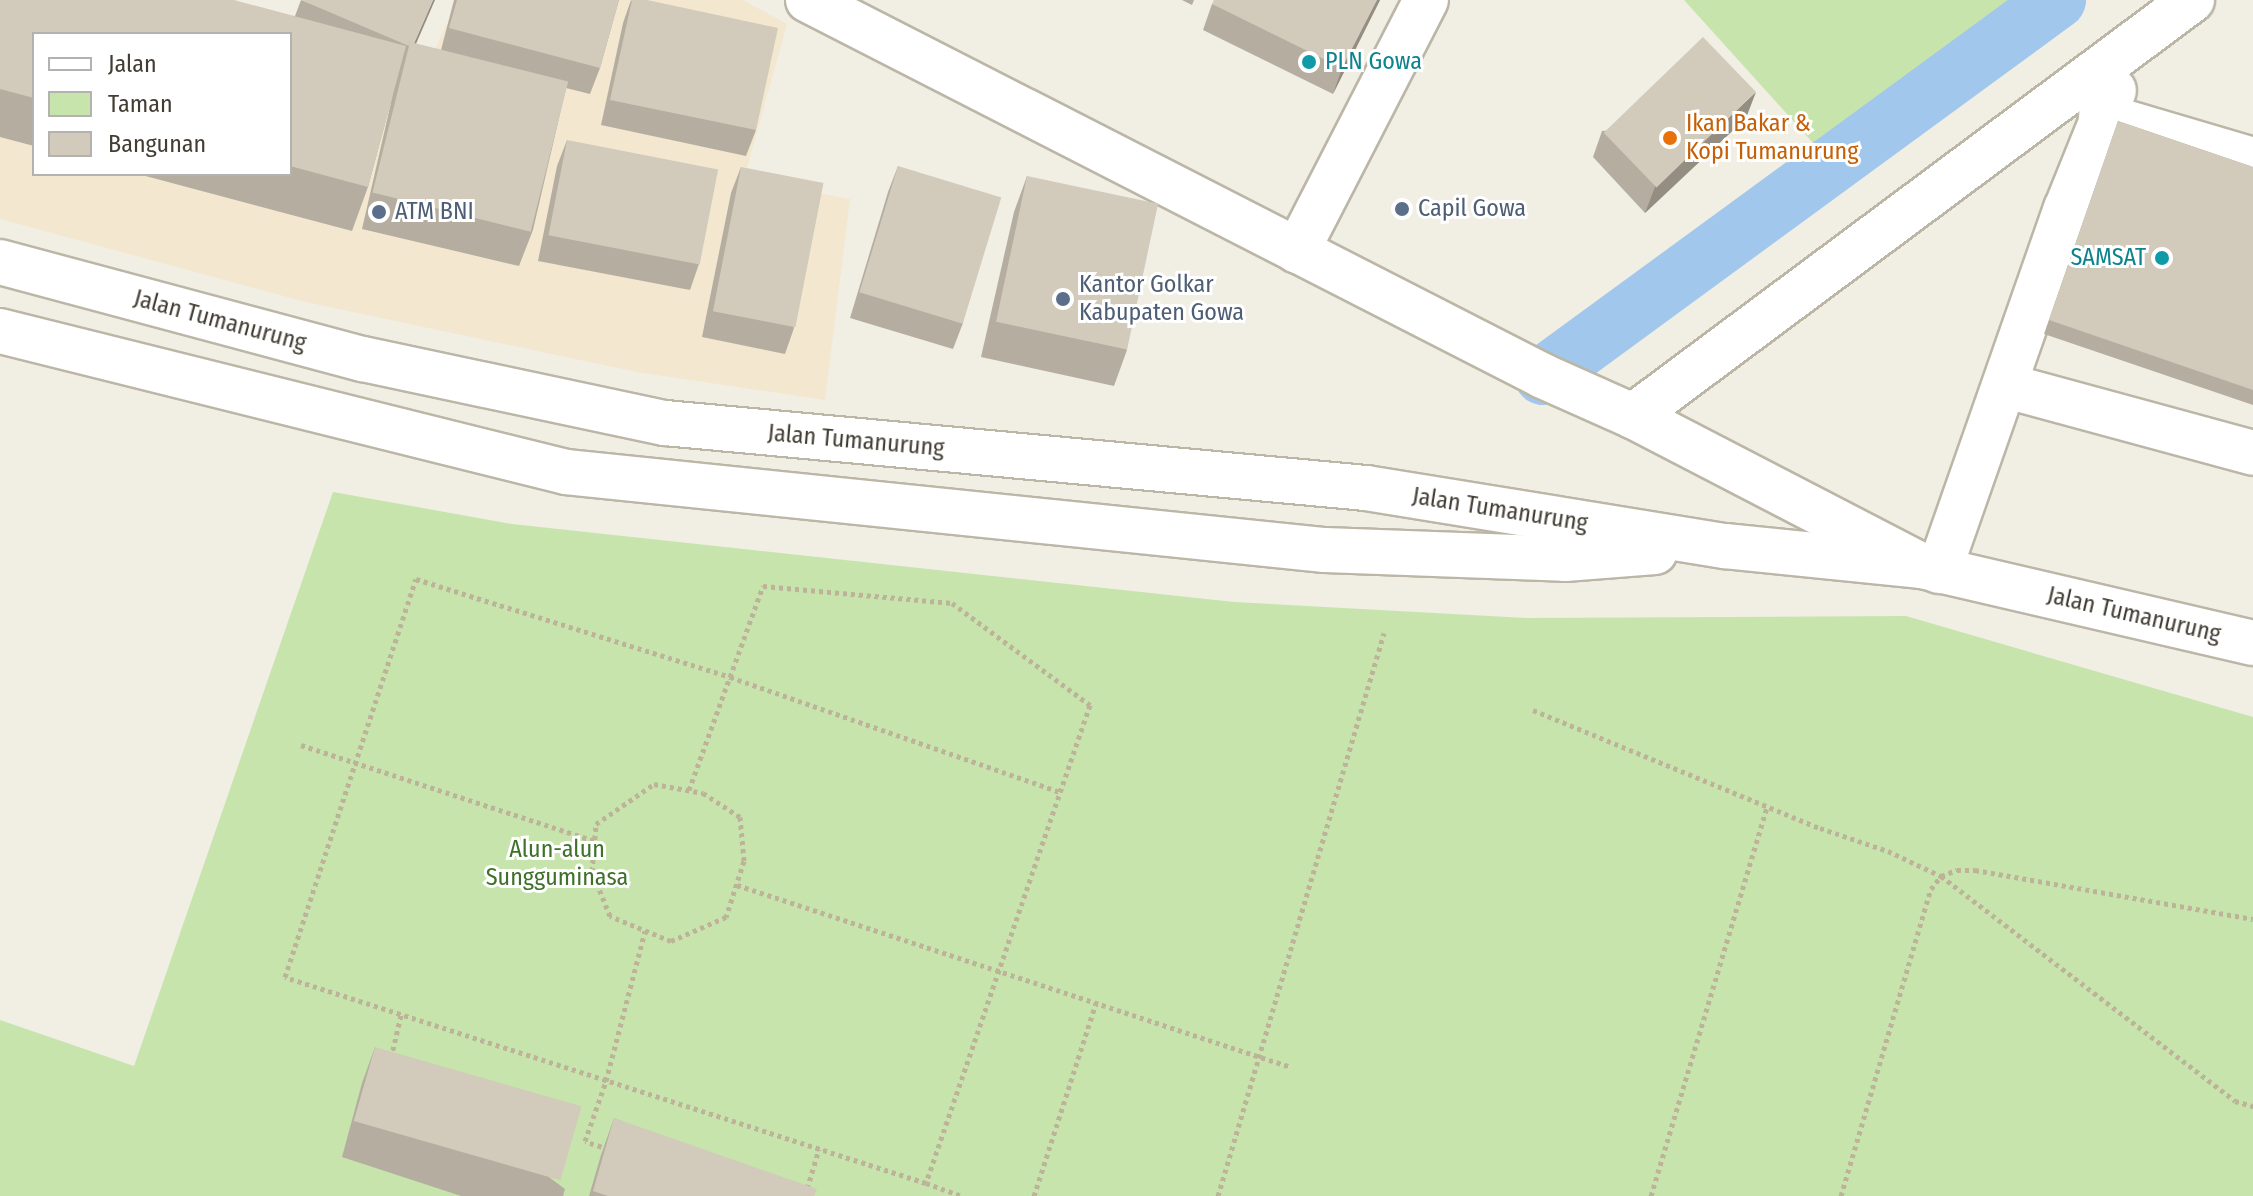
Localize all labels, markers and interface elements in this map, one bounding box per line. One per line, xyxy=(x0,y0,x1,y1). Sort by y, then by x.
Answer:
legend xyxy=(32,32,292,176)
place label: PLN Gowa xyxy=(1325,48,1422,76)
text: Jalan xyxy=(108,50,157,78)
marker: PLN Gowa xyxy=(1300,53,1318,71)
text: Taman xyxy=(108,90,173,118)
place label: Ikan Bakar & Kopi Tumanurung xyxy=(1686,110,1858,166)
marker: Ikan Bakar & Kopi Tumanurung xyxy=(1661,129,1679,147)
text: Bangunan xyxy=(108,130,206,158)
place label: Capil Gowa xyxy=(1418,195,1526,223)
place label: ATM BNI xyxy=(395,198,474,226)
marker: Capil Gowa xyxy=(1393,200,1411,218)
marker: ATM BNI xyxy=(370,203,388,221)
place label: SAMSAT xyxy=(2071,244,2146,272)
marker: SAMSAT xyxy=(2153,249,2171,267)
place label: Kantor Golkar Kabupaten Gowa xyxy=(1079,271,1244,327)
street label: Jalan Tumanurung xyxy=(131,284,309,358)
marker: Kantor Golkar Kabupaten Gowa xyxy=(1054,290,1072,308)
street label: Jalan Tumanurung xyxy=(766,419,946,463)
street label: Jalan Tumanurung xyxy=(1410,482,1590,538)
street label: Jalan Tumanurung xyxy=(2044,581,2224,649)
park label: Alun-alun Sungguminasa xyxy=(486,836,628,892)

